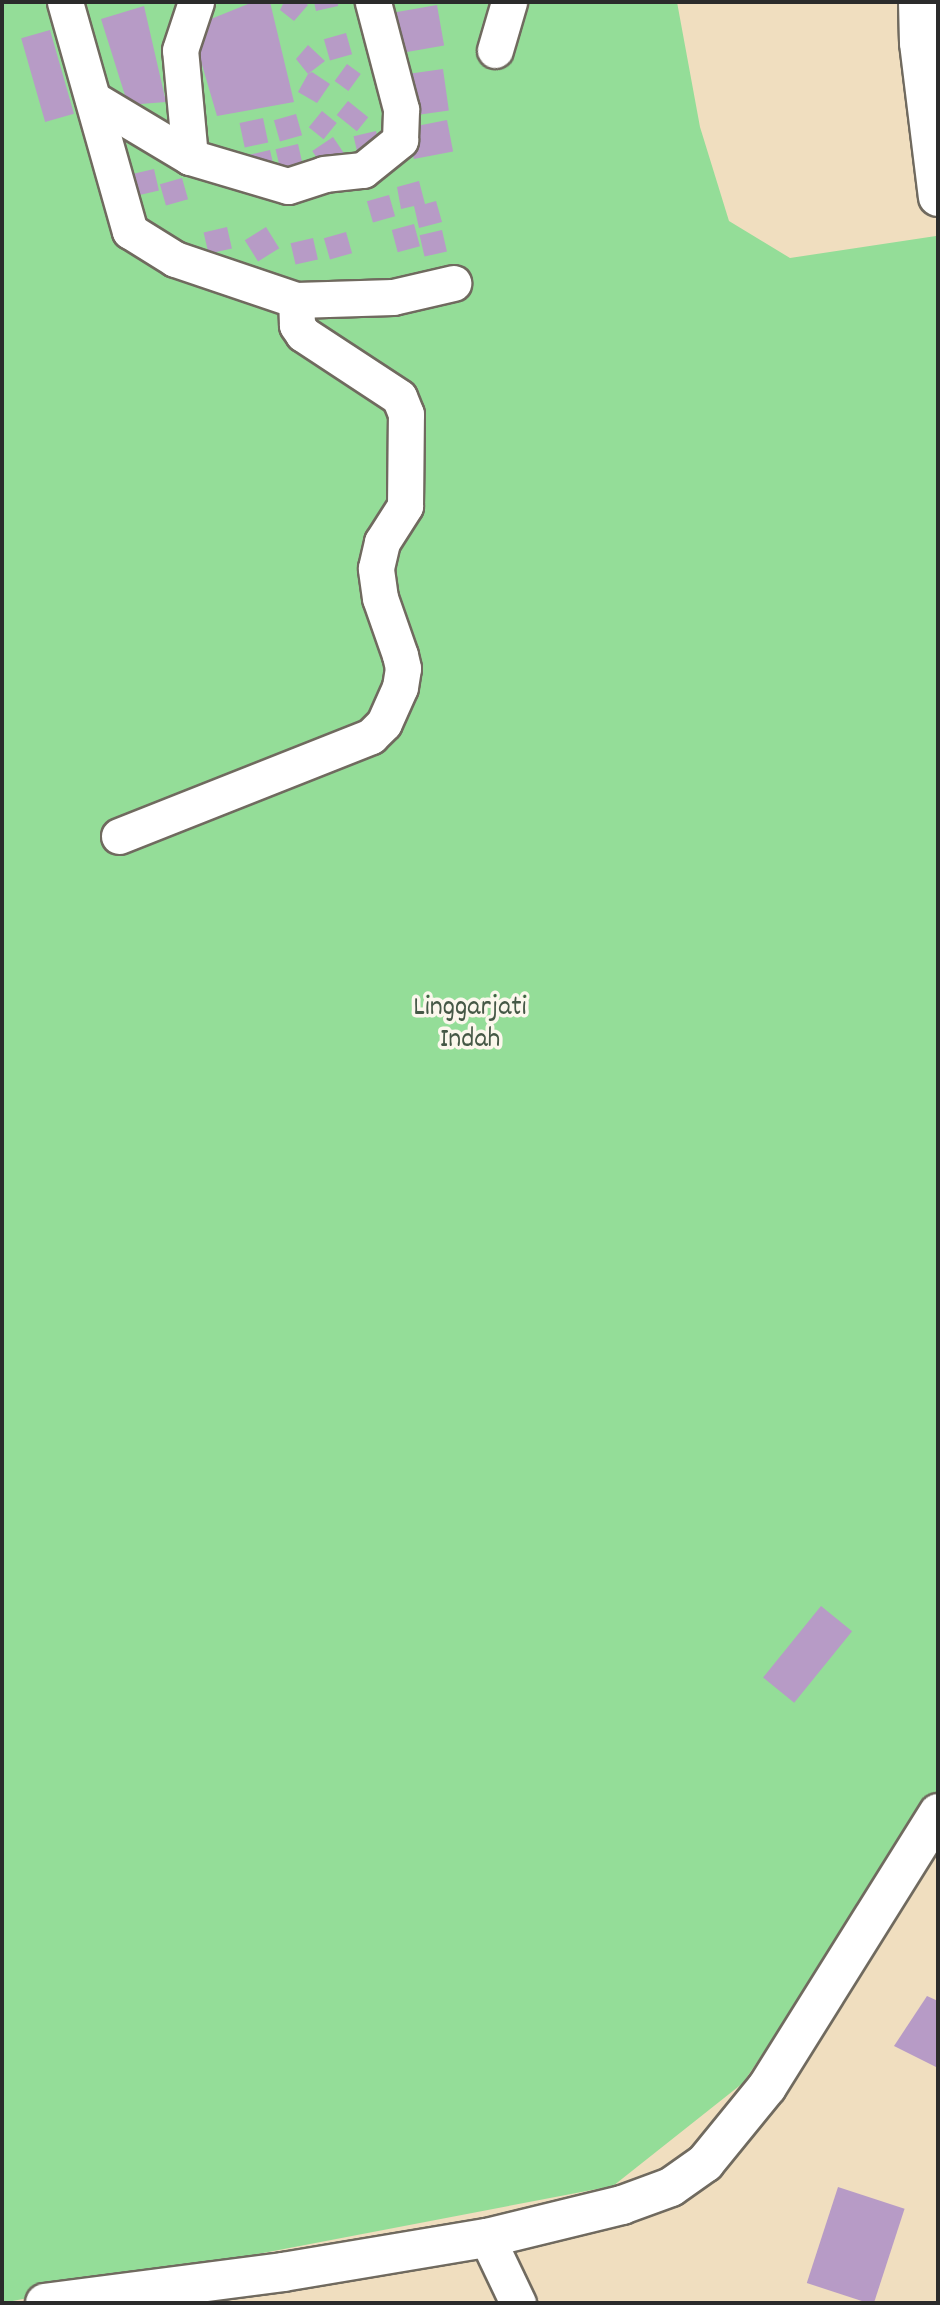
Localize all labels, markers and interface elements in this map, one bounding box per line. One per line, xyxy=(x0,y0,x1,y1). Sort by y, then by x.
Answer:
park label: Linggarjati Indah xyxy=(413,992,527,1058)

